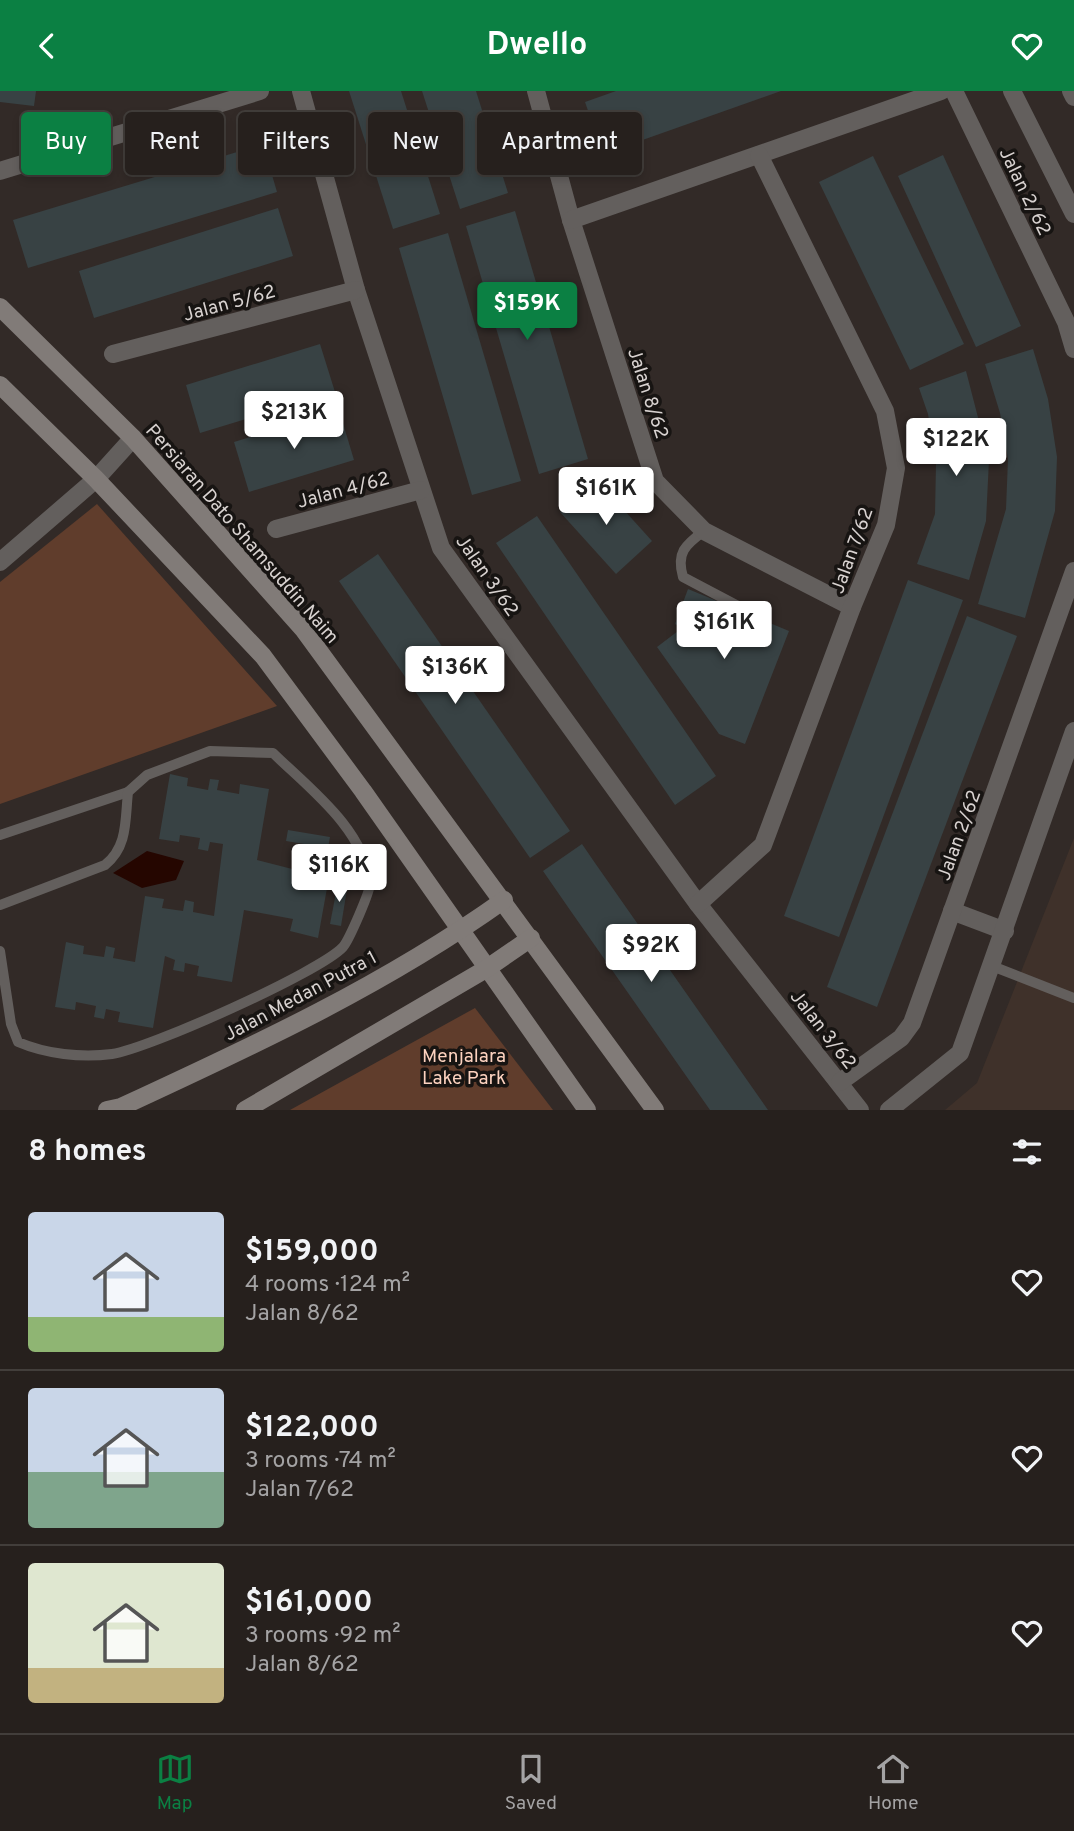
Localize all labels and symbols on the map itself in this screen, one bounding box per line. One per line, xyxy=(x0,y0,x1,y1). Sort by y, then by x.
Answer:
street label: Jalan 2/62 xyxy=(993,144,1056,240)
street label: Jalan 5/62 xyxy=(181,280,278,328)
pin: $159K xyxy=(478,282,576,342)
street label: Jalan 8/62 xyxy=(621,345,673,442)
pin: $213K xyxy=(245,391,343,451)
pin: $122K xyxy=(907,419,1005,478)
street label: Persiaran Dato Shamsuddin Naim xyxy=(139,420,344,649)
street label: Jalan 4/62 xyxy=(295,467,392,515)
pin: $161K xyxy=(557,467,655,527)
street label: Jalan 7/62 xyxy=(826,504,880,597)
street label: Jalan 3/62 xyxy=(450,531,523,621)
pin: $161K xyxy=(675,601,773,661)
pin: $136K xyxy=(406,647,504,706)
street label: Jalan 2/62 xyxy=(932,787,987,884)
pin: $116K xyxy=(290,845,388,904)
pin: $92K xyxy=(610,925,692,984)
street label: Jalan Medan Putra 1 xyxy=(220,946,382,1047)
street label: Jalan 3/62 xyxy=(784,986,861,1075)
park label: Menjalara Lake Park xyxy=(422,1045,506,1091)

